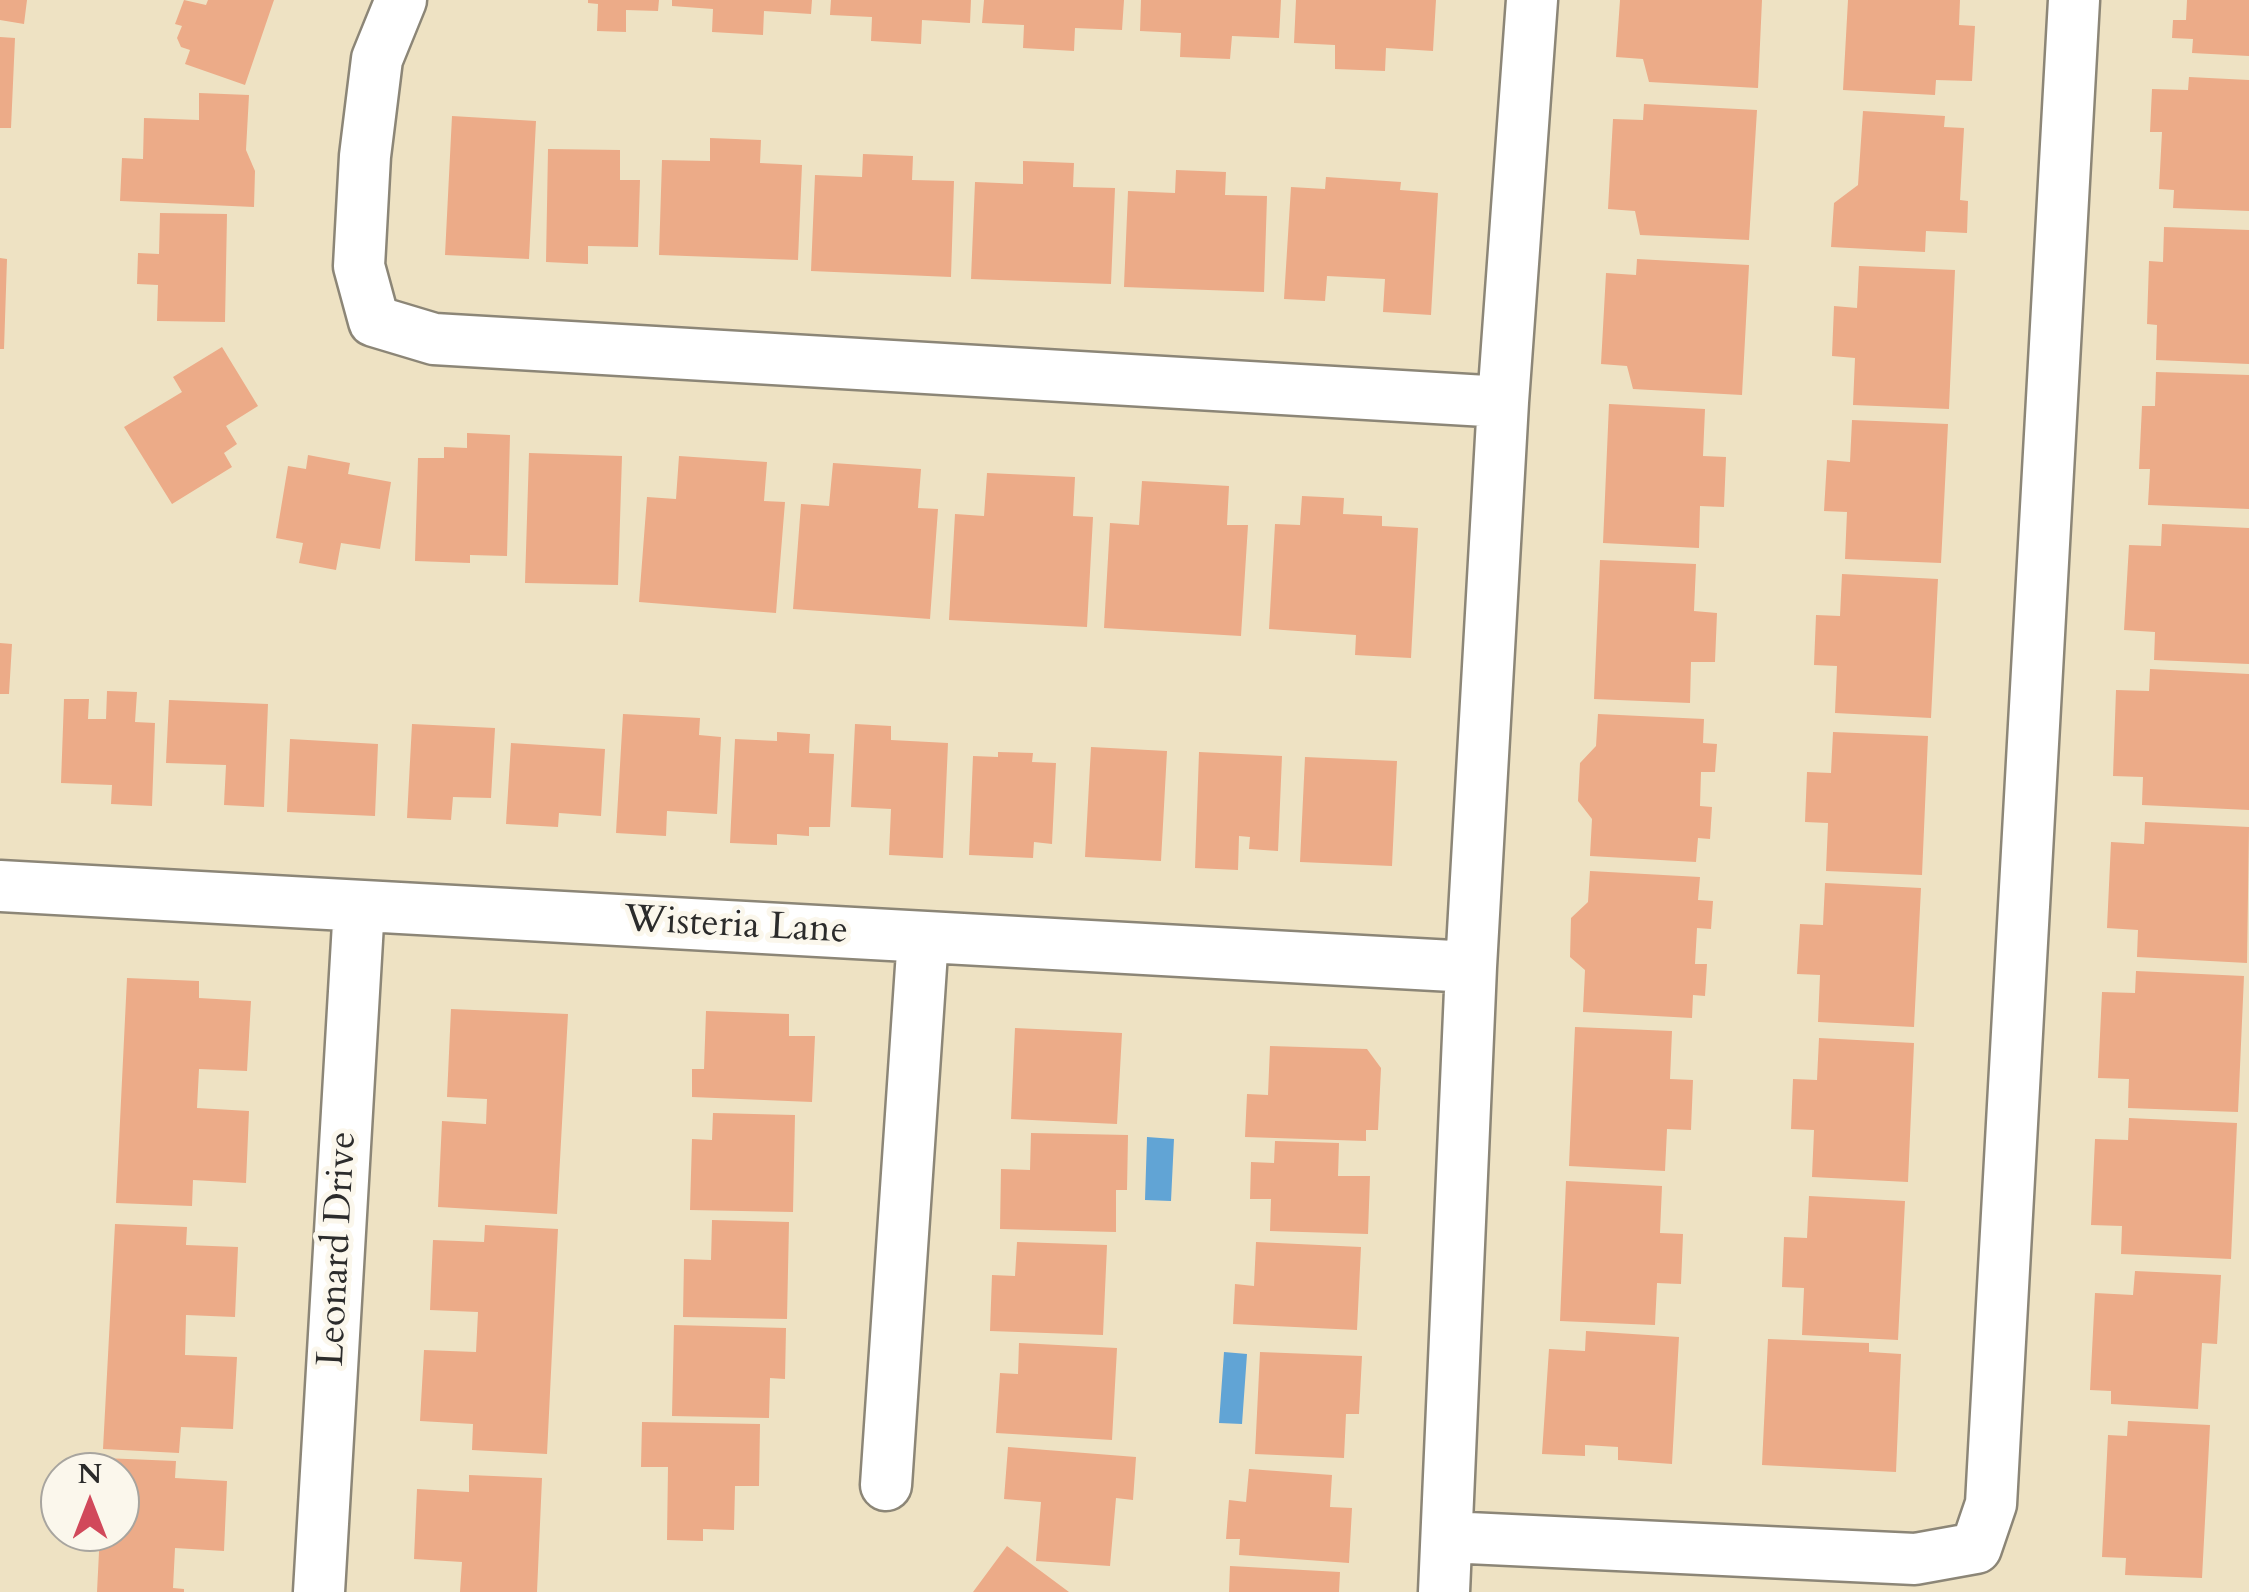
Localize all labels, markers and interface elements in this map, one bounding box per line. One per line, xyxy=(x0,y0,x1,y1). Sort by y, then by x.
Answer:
street label: Wisteria Lane xyxy=(623,898,849,956)
street label: Leonard Drive xyxy=(310,1130,368,1368)
north arrow xyxy=(40,1452,140,1552)
text: N xyxy=(78,1455,102,1493)

